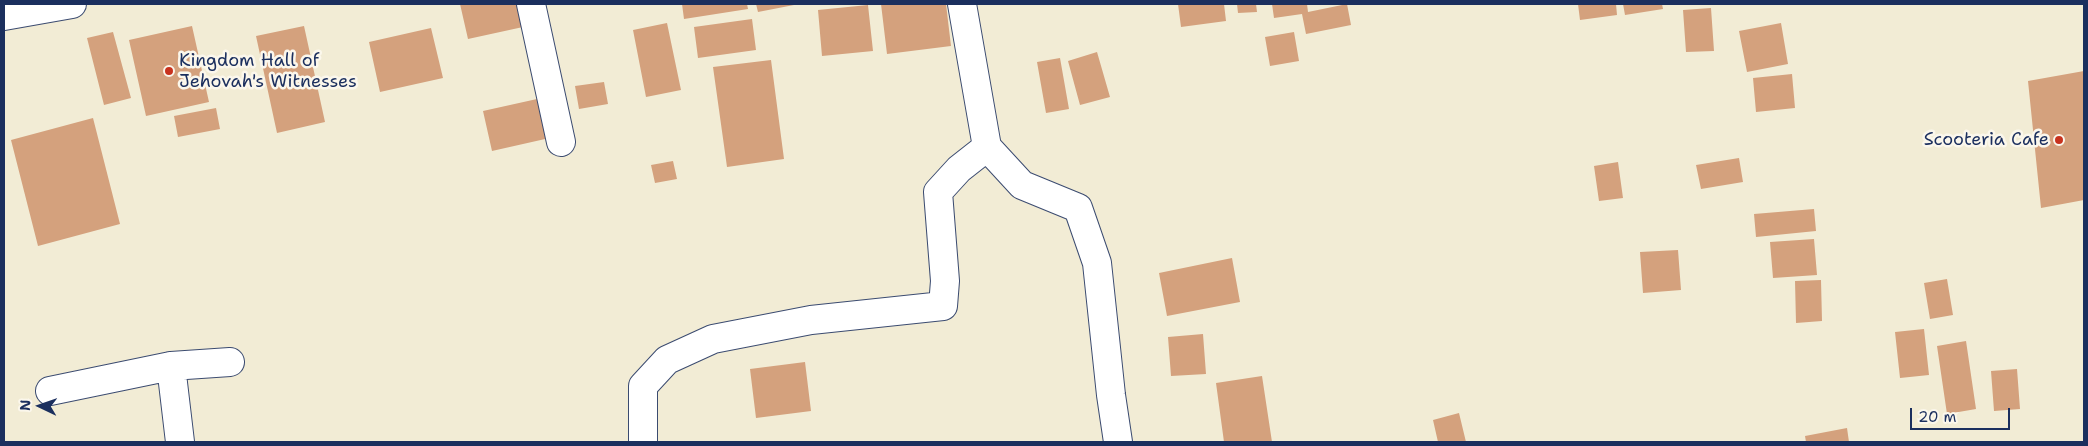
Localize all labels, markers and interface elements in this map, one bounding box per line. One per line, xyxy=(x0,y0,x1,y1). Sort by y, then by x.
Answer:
place label: Kingdom Hall of Jehovah's Witnesses xyxy=(179,50,357,92)
marker: Kingdom Hall of Jehovah's Witnesses xyxy=(163,65,175,77)
place label: Scooteria Cafe xyxy=(1924,129,2049,151)
marker: Scooteria Cafe xyxy=(2053,134,2065,146)
north arrow xyxy=(15,381,65,431)
scale bar xyxy=(1913,398,2013,430)
text: N xyxy=(16,399,34,411)
text: 20 m xyxy=(1918,407,1957,427)

